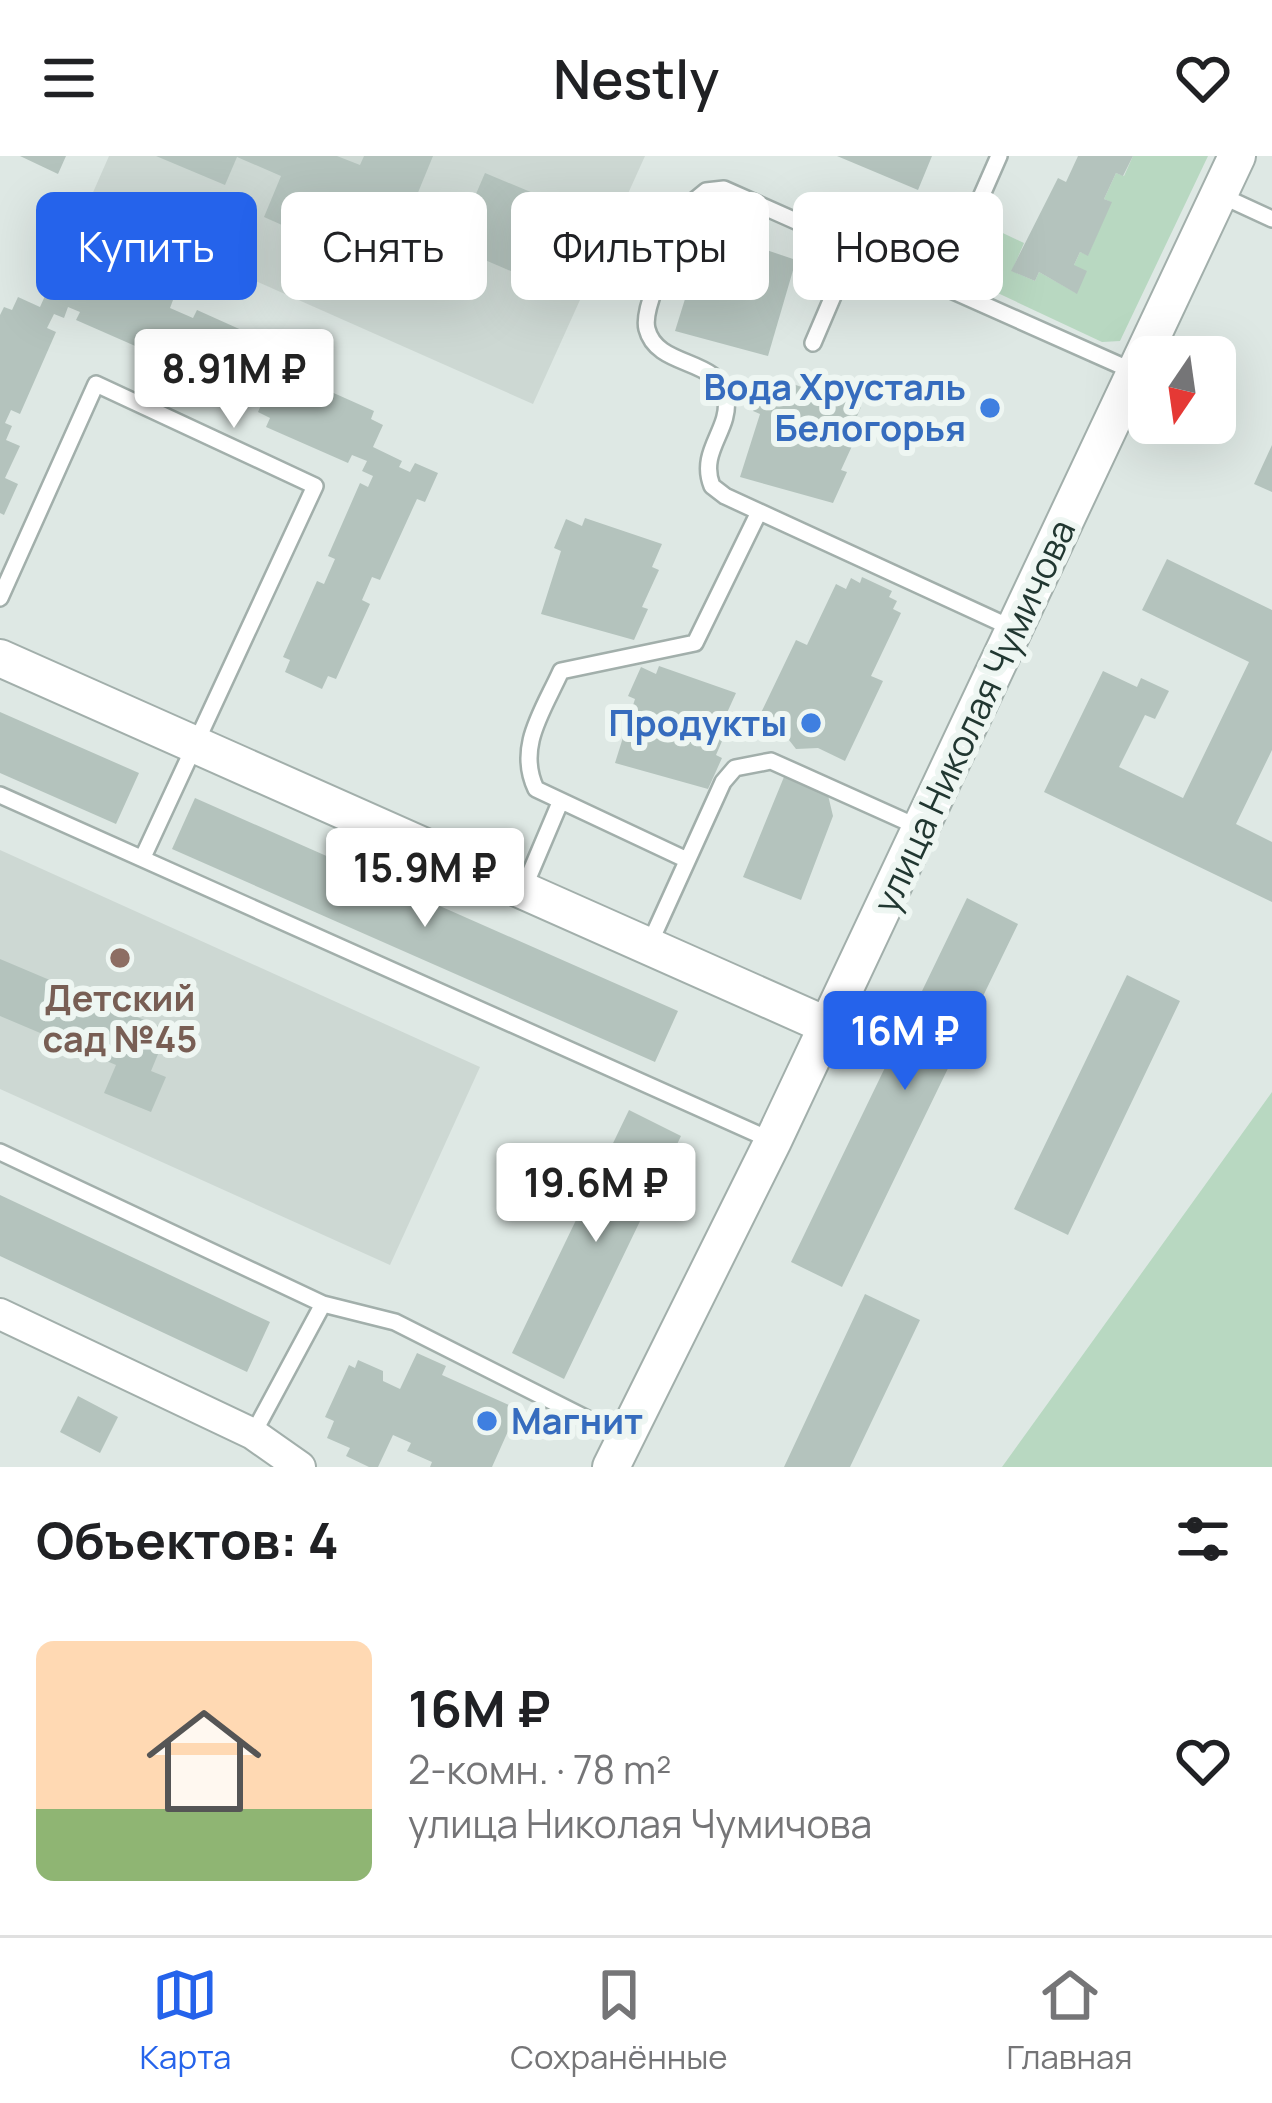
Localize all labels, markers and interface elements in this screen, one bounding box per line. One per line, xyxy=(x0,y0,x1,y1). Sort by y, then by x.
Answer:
text: Nestly xyxy=(553,41,719,115)
icon: menu xyxy=(36,45,102,111)
icon: heart xyxy=(1170,45,1236,111)
chip: Купить xyxy=(36,192,257,300)
chip: Снять xyxy=(281,192,487,300)
chip: Фильтры xyxy=(511,192,769,300)
chip: Новое xyxy=(793,192,1003,300)
pin: 8.91M ₽ xyxy=(123,329,345,431)
north arrow xyxy=(1128,336,1236,444)
map controls xyxy=(1128,336,1236,444)
text: 8.91M ₽ xyxy=(162,341,306,395)
place label: Вода Хрусталь Белогорья xyxy=(704,362,966,452)
marker: Вода Хрусталь Белогорья xyxy=(977,395,1003,421)
street label: улица Николая Чумичова xyxy=(861,511,1086,920)
place label: Продукты xyxy=(608,698,787,747)
marker: Продукты xyxy=(798,710,824,736)
pin: 15.9M ₽ xyxy=(314,828,536,930)
text: 15.9M ₽ xyxy=(353,840,497,894)
marker: Детский сад №45 xyxy=(107,945,133,971)
place label: Детский сад №45 xyxy=(43,973,197,1063)
pin: 16M ₽ xyxy=(821,991,989,1093)
text: 16M ₽ xyxy=(850,1003,960,1057)
pin: 19.6M ₽ xyxy=(485,1143,707,1245)
text: 19.6M ₽ xyxy=(523,1155,669,1209)
place label: Магнит xyxy=(511,1396,643,1445)
marker: Магнит xyxy=(474,1408,500,1434)
text: Объектов: 4 xyxy=(36,1505,339,1574)
icon: filters xyxy=(1170,1506,1236,1572)
text: 16M ₽ xyxy=(408,1673,551,1742)
icon: home xyxy=(132,1689,276,1833)
icon: heart xyxy=(1170,1728,1236,1794)
text: 2-комн. · 78 m² xyxy=(408,1742,672,1796)
text: улица Николая Чумичова xyxy=(408,1796,872,1850)
tab: Карта xyxy=(139,1962,231,2079)
tab: Сохранённые xyxy=(510,1962,728,2079)
tab: Главная xyxy=(1007,1962,1132,2079)

